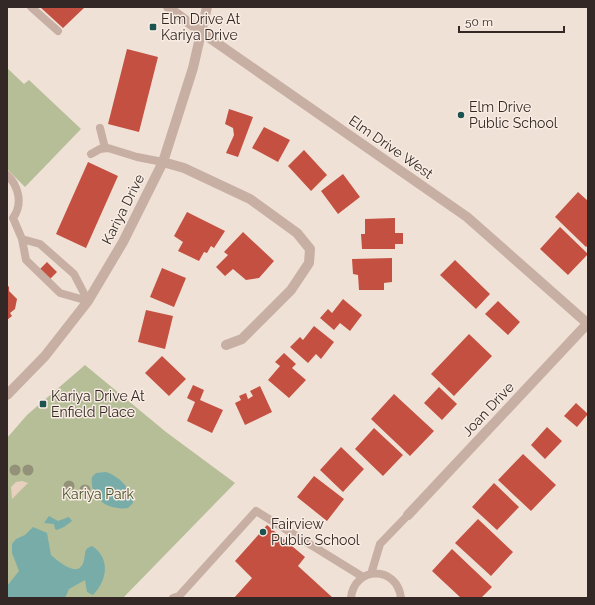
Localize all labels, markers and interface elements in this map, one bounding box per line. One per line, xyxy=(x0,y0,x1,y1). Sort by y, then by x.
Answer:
scale bar xyxy=(459,8,564,34)
place label: Elm Drive At Kariya Drive xyxy=(161,11,240,43)
text: 50 m xyxy=(465,15,493,29)
marker: Elm Drive At Kariya Drive xyxy=(148,22,158,32)
place label: Elm Drive Public School xyxy=(469,99,558,131)
marker: Elm Drive Public School xyxy=(456,110,466,120)
street label: Elm Drive West xyxy=(346,112,436,182)
street label: Kariya Drive xyxy=(98,171,148,247)
street label: Joan Drive xyxy=(459,379,517,439)
place label: Kariya Drive At Enfield Place xyxy=(51,388,145,420)
marker: Kariya Drive At Enfield Place xyxy=(38,399,48,409)
park label: Kariya Park xyxy=(62,486,134,502)
place label: Fairview Public School xyxy=(271,516,360,548)
marker: Fairview Public School xyxy=(258,527,268,537)

